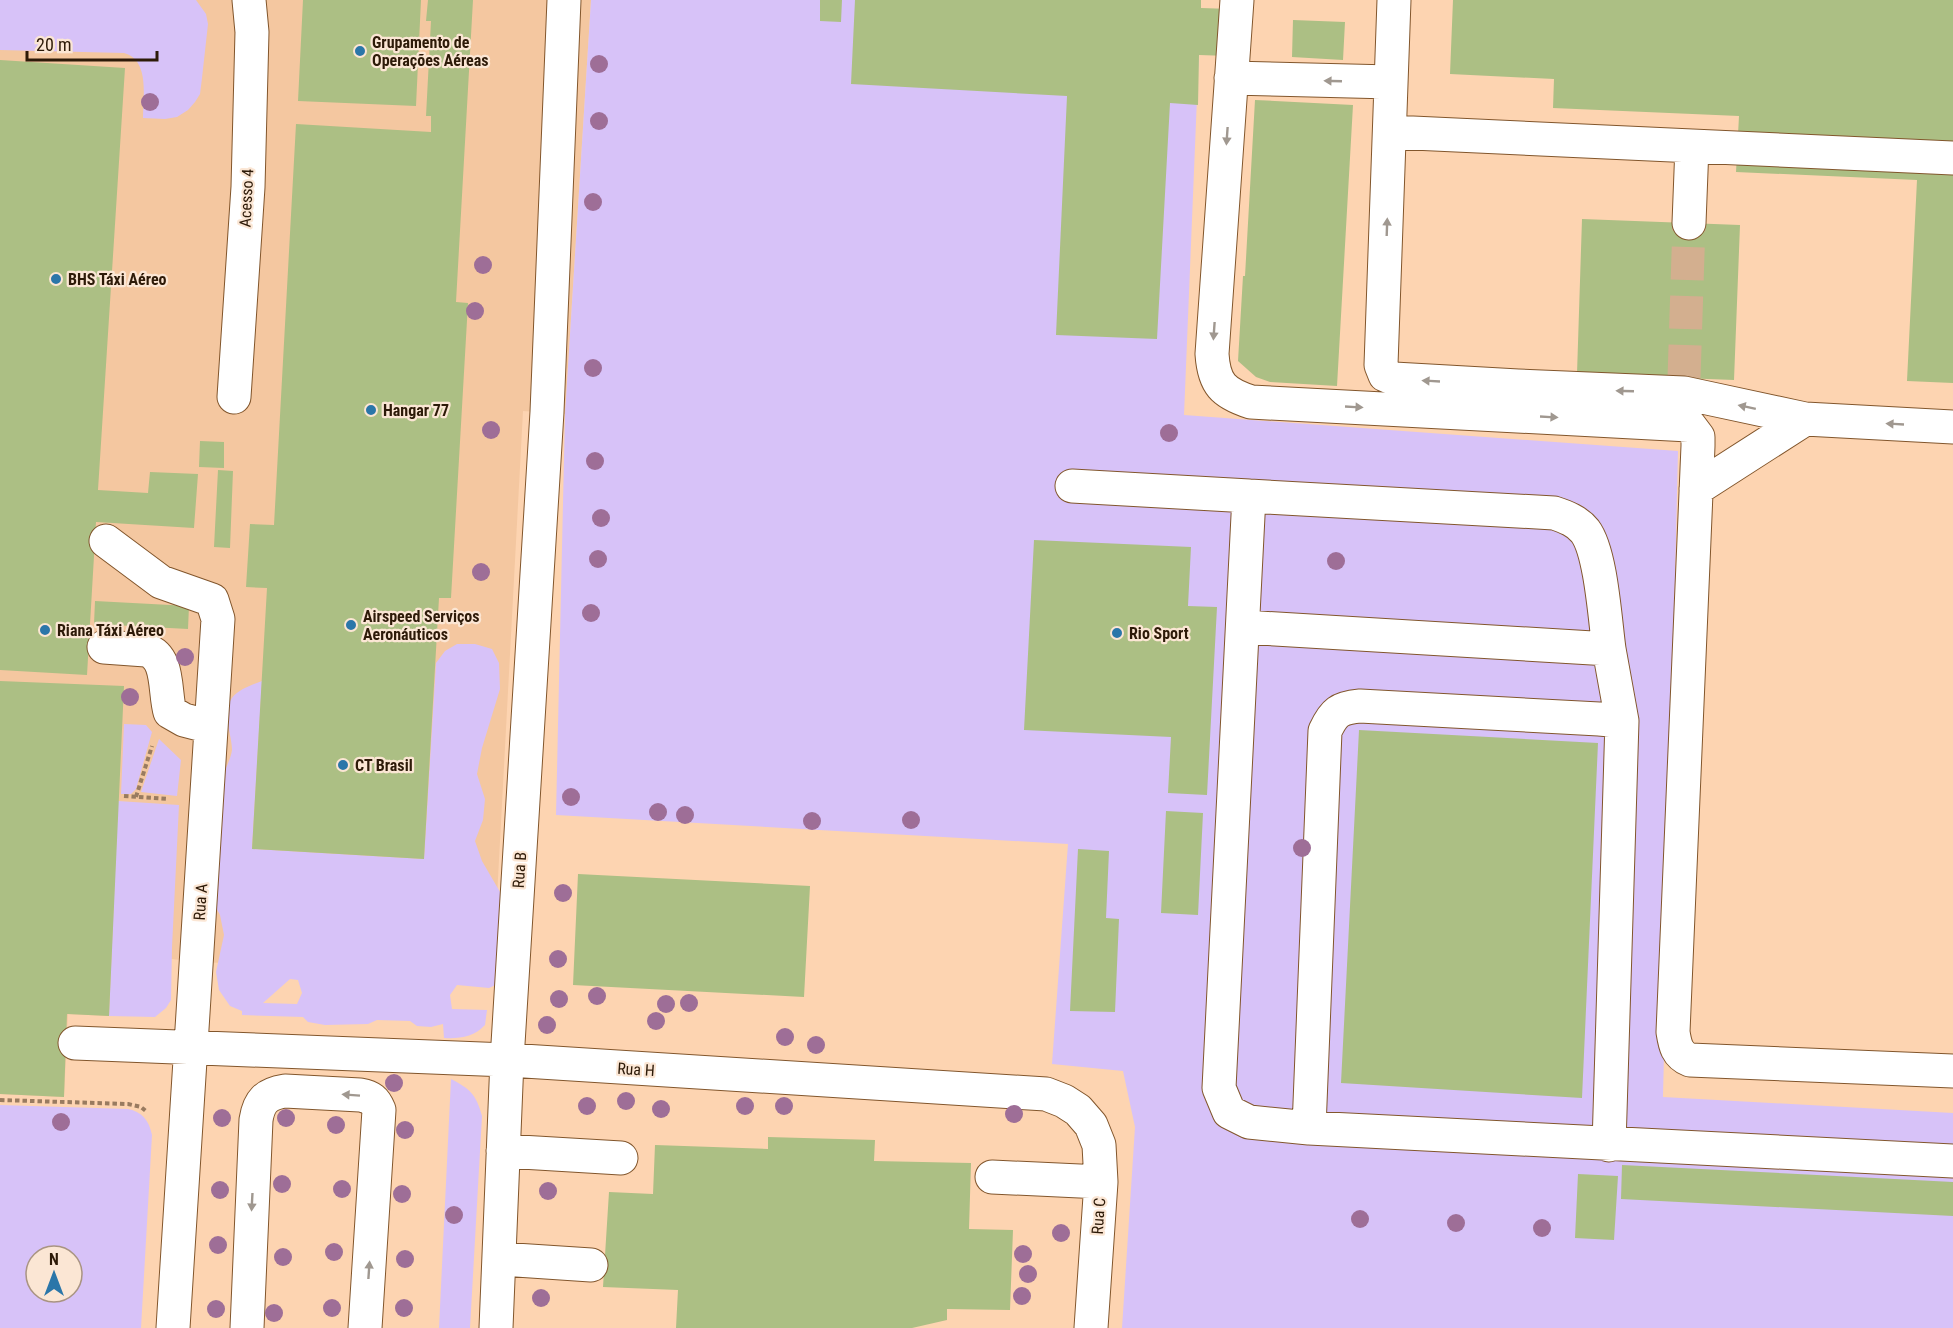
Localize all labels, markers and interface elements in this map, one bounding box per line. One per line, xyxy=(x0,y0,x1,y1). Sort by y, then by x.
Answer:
scale bar xyxy=(27,24,158,62)
place label: Grupamento de Operações Aéreas xyxy=(372,33,489,70)
text: 20 m xyxy=(36,34,71,55)
marker: Grupamento de Operações Aéreas xyxy=(353,44,367,58)
one-way arrow xyxy=(1323,76,1342,85)
one-way arrow xyxy=(1222,127,1232,146)
street label: Acesso 4 xyxy=(235,168,258,228)
one-way arrow xyxy=(1382,217,1392,236)
place label: BHS Táxi Aéreo xyxy=(68,270,167,289)
marker: BHS Táxi Aéreo xyxy=(49,272,63,286)
one-way arrow xyxy=(1209,321,1218,340)
one-way arrow xyxy=(1421,377,1440,386)
one-way arrow xyxy=(1616,386,1635,396)
place label: Hangar 77 xyxy=(383,401,449,420)
one-way arrow xyxy=(1738,401,1757,411)
one-way arrow xyxy=(1345,402,1364,411)
marker: Hangar 77 xyxy=(364,403,378,417)
one-way arrow xyxy=(1540,412,1559,421)
one-way arrow xyxy=(1885,419,1904,428)
place label: Airspeed Serviços Aeronáuticos xyxy=(363,607,480,644)
marker: Airspeed Serviços Aeronáuticos xyxy=(344,618,358,632)
place label: Riana Táxi Aéreo xyxy=(57,621,164,640)
marker: Riana Táxi Aéreo xyxy=(38,623,52,637)
place label: Rio Sport xyxy=(1129,624,1189,643)
marker: Rio Sport xyxy=(1110,626,1124,640)
place label: CT Brasil xyxy=(355,756,413,775)
marker: CT Brasil xyxy=(336,758,350,772)
street label: Rua B xyxy=(509,851,530,889)
street label: Rua A xyxy=(190,883,211,921)
street label: Rua H xyxy=(617,1059,655,1080)
one-way arrow xyxy=(342,1090,361,1099)
one-way arrow xyxy=(248,1193,257,1212)
street label: Rua C xyxy=(1088,1197,1109,1235)
north arrow xyxy=(24,1244,84,1304)
text: N xyxy=(49,1250,59,1269)
one-way arrow xyxy=(365,1260,374,1279)

